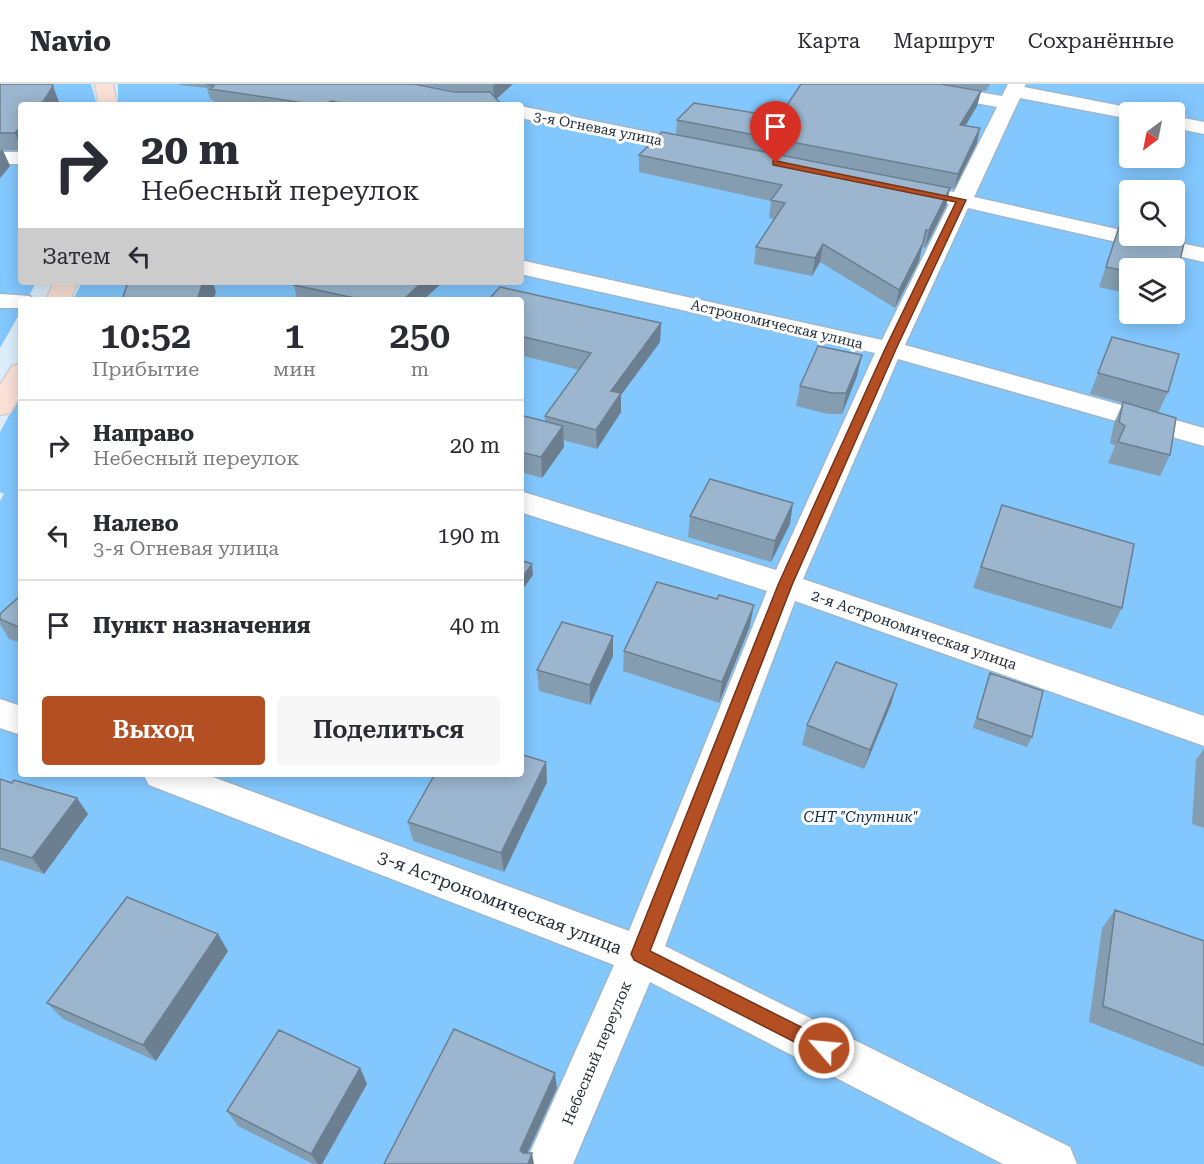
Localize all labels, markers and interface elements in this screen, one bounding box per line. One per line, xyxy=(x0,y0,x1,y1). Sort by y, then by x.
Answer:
text: Navio xyxy=(30,25,111,58)
text: Карта xyxy=(797,29,860,53)
text: Маршрут xyxy=(893,29,995,53)
text: Сохранённые xyxy=(1028,29,1174,53)
pin xyxy=(750,101,801,163)
north arrow xyxy=(1119,102,1185,168)
map controls xyxy=(1119,102,1185,324)
street label: 3-я Огневая улица xyxy=(533,108,664,148)
icon: arrive xyxy=(759,110,792,143)
text: 20 m xyxy=(141,125,239,174)
icon: right xyxy=(42,126,120,204)
text: Небесный переулок xyxy=(141,175,419,207)
button: search xyxy=(1119,180,1185,246)
icon: left xyxy=(123,240,156,273)
text: Затем xyxy=(42,244,111,269)
button: layers xyxy=(1119,258,1185,324)
street label: Астрономическая улица xyxy=(689,296,865,352)
text: 10:52 xyxy=(100,315,191,357)
text: 1 xyxy=(284,315,304,357)
text: 250 xyxy=(390,315,450,357)
text: Прибытие xyxy=(92,357,199,381)
text: мин xyxy=(273,357,316,381)
text: m xyxy=(411,357,429,381)
text: Направо xyxy=(93,421,194,446)
icon: right xyxy=(42,429,75,462)
text: 20 m xyxy=(450,433,500,458)
text: Небесный переулок xyxy=(93,446,299,470)
text: Налево xyxy=(93,511,179,536)
icon: left xyxy=(42,519,75,552)
text: 190 m xyxy=(437,523,500,548)
text: 3-я Огневая улица xyxy=(93,536,279,560)
street label: 2-я Астрономическая улица xyxy=(809,586,1019,674)
icon: arrive xyxy=(42,609,75,642)
text: Пункт назначения xyxy=(93,613,311,638)
text: 40 m xyxy=(450,613,500,638)
button: Выход xyxy=(42,696,265,765)
button: Поделиться xyxy=(277,696,500,765)
park label: СНТ "Спутник" xyxy=(803,808,919,826)
street label: 3-я Астрономическая улица xyxy=(375,846,625,958)
street label: Небесный переулок xyxy=(558,978,636,1128)
position arrow xyxy=(792,1016,856,1080)

